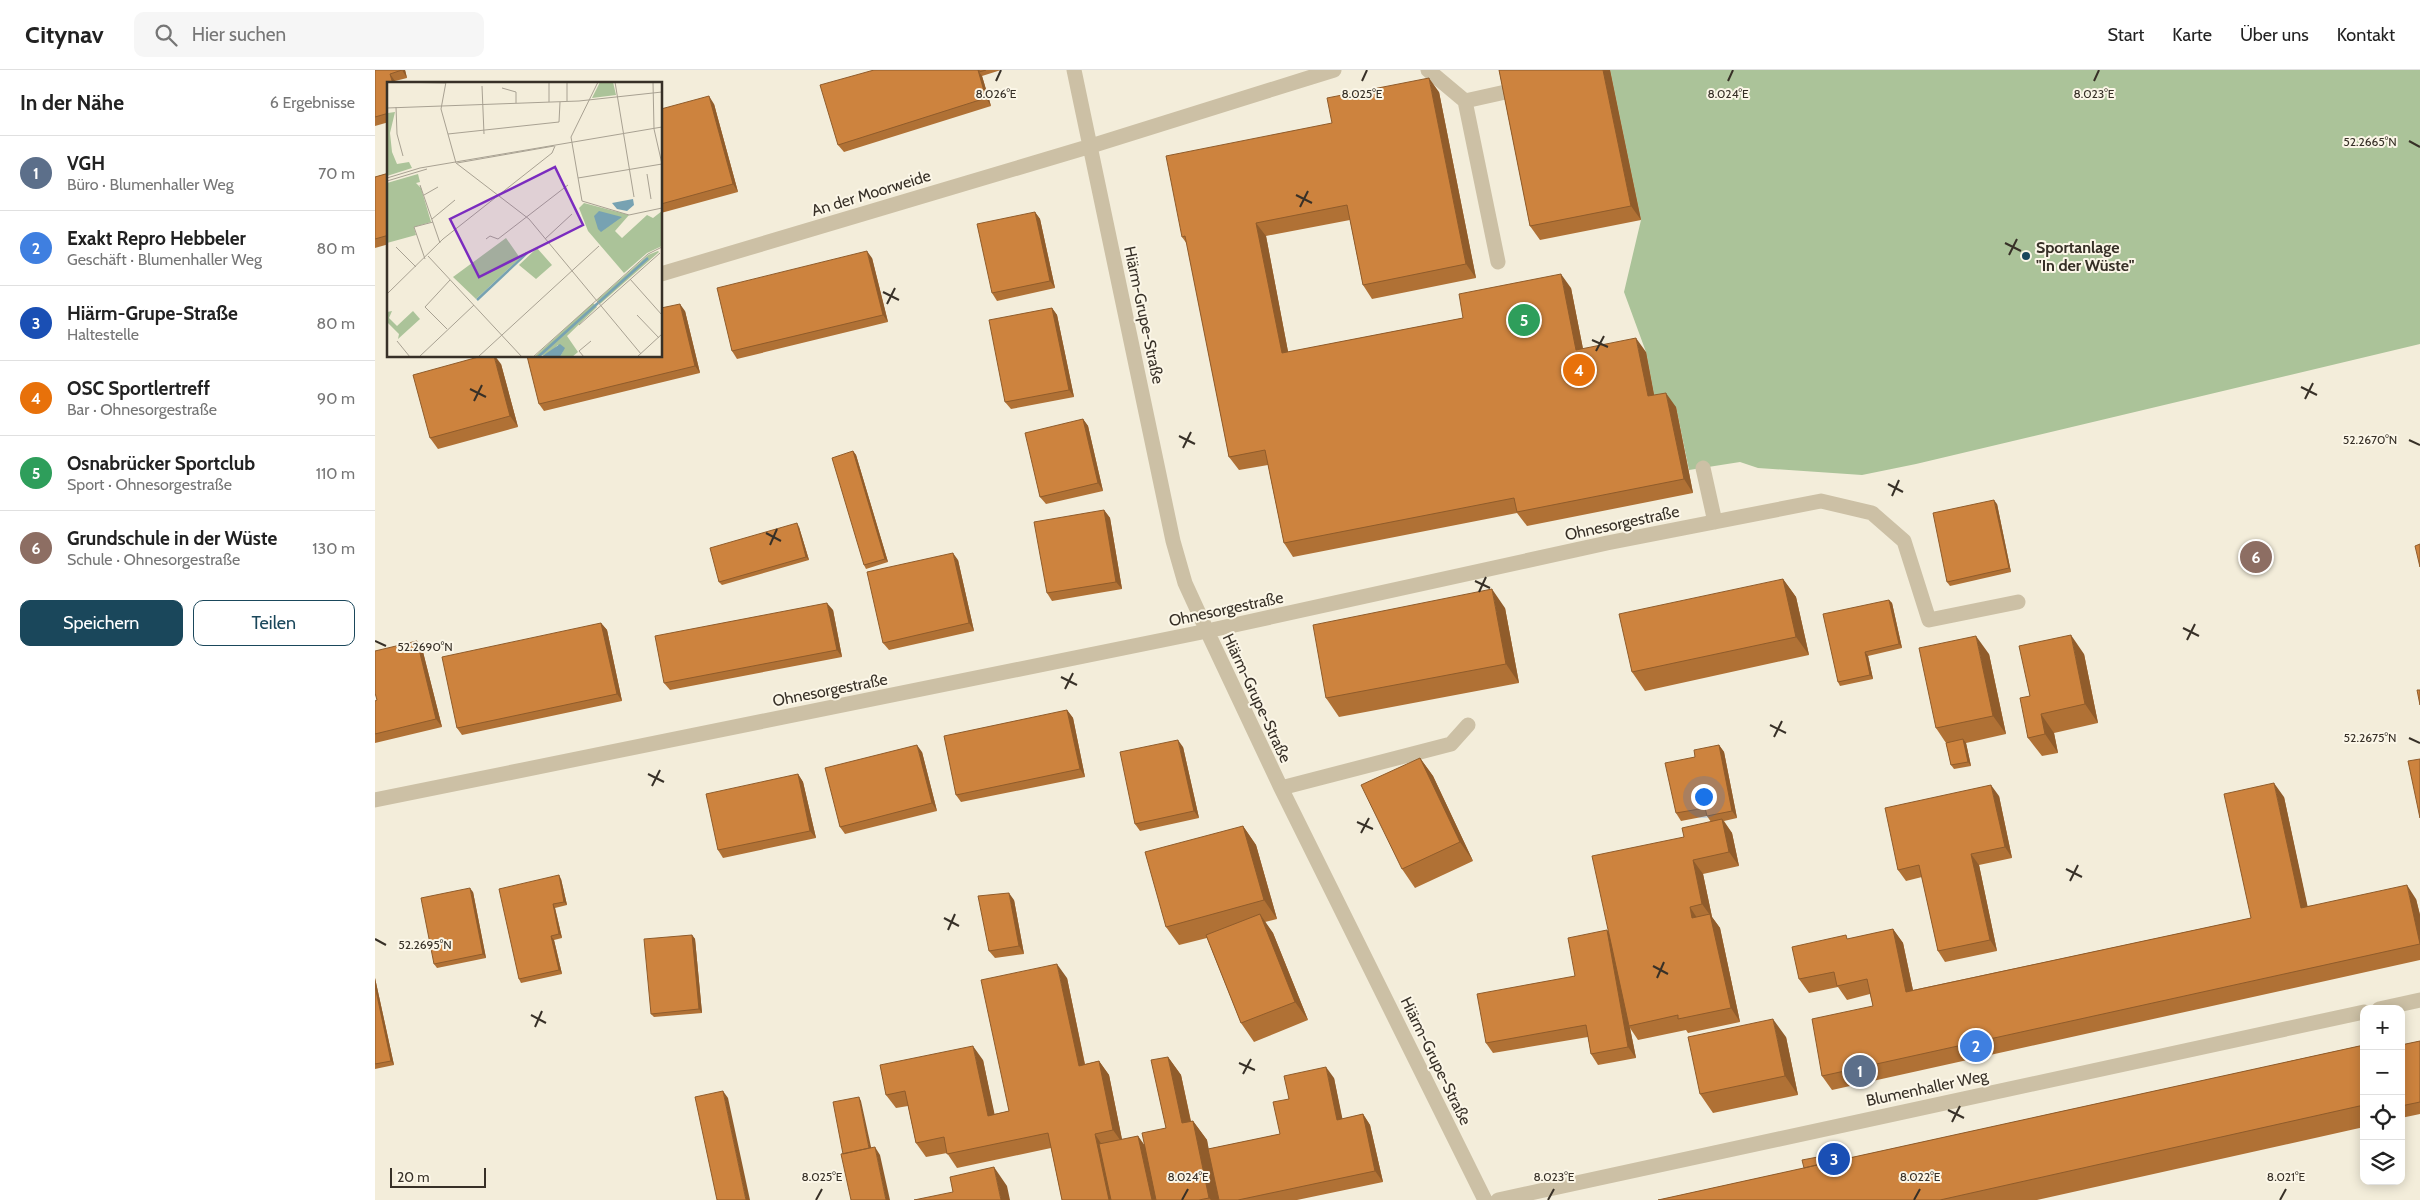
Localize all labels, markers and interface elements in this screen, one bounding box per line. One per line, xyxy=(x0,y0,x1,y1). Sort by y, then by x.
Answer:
search box xyxy=(134,12,484,57)
text: Citynav xyxy=(25,20,104,49)
icon: search xyxy=(152,21,180,49)
text: Hier suchen xyxy=(192,23,286,46)
text: Start xyxy=(2108,24,2144,46)
text: Karte xyxy=(2172,24,2212,46)
text: Über uns xyxy=(2240,24,2309,46)
text: Kontakt xyxy=(2337,24,2395,46)
inset map xyxy=(387,82,663,358)
text: 8.026°E xyxy=(975,86,1017,101)
text: 8.025°E xyxy=(1342,86,1383,101)
text: 8.024°E xyxy=(1707,86,1749,101)
text: 8.023°E xyxy=(2074,86,2115,101)
text: In der Nähe xyxy=(20,90,124,115)
text: 6 Ergebnisse xyxy=(270,93,355,112)
text: 52.2665°N xyxy=(2343,134,2397,149)
text: VGH xyxy=(67,152,105,175)
text: 1 xyxy=(33,164,39,183)
text: 70 m xyxy=(318,164,355,183)
street label: An der Moorweide xyxy=(809,166,933,220)
text: Büro · Blumenhaller Weg xyxy=(67,175,234,194)
text: Exakt Repro Hebbeler xyxy=(67,227,246,250)
place label: Sportanlage "In der Wüste" xyxy=(2036,238,2135,275)
text: 2 xyxy=(32,239,40,258)
text: 80 m xyxy=(317,239,355,258)
street label: Hiärm-Grupe-Straße xyxy=(1120,244,1168,386)
text: Geschäft · Blumenhaller Weg xyxy=(67,250,262,269)
marker: Sportanlage "In der Wüste" xyxy=(2020,250,2032,262)
pin: 5 xyxy=(1508,301,1540,339)
text: Hiärm-Grupe-Straße xyxy=(67,302,238,325)
text: 3 xyxy=(32,314,40,333)
text: 80 m xyxy=(317,314,355,333)
text: Haltestelle xyxy=(67,325,139,344)
pin: 4 xyxy=(1563,351,1595,389)
text: OSC Sportlertreff xyxy=(67,377,210,400)
text: 4 xyxy=(31,389,41,408)
text: 90 m xyxy=(317,389,355,408)
text: Bar · Ohnesorgestraße xyxy=(67,400,217,419)
text: 52.2670°N xyxy=(2343,432,2397,447)
text: Osnabrücker Sportclub xyxy=(67,452,255,475)
text: 5 xyxy=(32,464,40,483)
text: 110 m xyxy=(316,464,355,483)
text: Sport · Ohnesorgestraße xyxy=(67,475,232,494)
street label: Ohnesorgestraße xyxy=(1563,502,1681,544)
text: Grundschule in der Wüste xyxy=(67,527,277,550)
pin: 6 xyxy=(2240,538,2272,576)
text: 6 xyxy=(32,539,41,558)
text: 130 m xyxy=(312,539,355,558)
text: Schule · Ohnesorgestraße xyxy=(67,550,240,569)
street label: Ohnesorgestraße xyxy=(1167,588,1285,630)
button: Speichern xyxy=(20,600,183,646)
button: Teilen xyxy=(193,600,355,646)
street label: Hiärm-Grupe-Straße xyxy=(1219,630,1295,766)
text: 52.2690°N xyxy=(397,639,453,654)
street label: Ohnesorgestraße xyxy=(771,670,889,710)
text: 52.2675°N xyxy=(2344,730,2396,745)
your location xyxy=(1691,784,1717,810)
text: 52.2695°N xyxy=(398,937,452,952)
street label: Hiärm-Grupe-Straße xyxy=(1397,994,1475,1128)
map controls xyxy=(2360,1005,2405,1185)
button: + xyxy=(2360,1005,2405,1050)
pin: 2 xyxy=(1960,1027,1992,1065)
button: − xyxy=(2360,1050,2405,1095)
pin: 1 xyxy=(1844,1052,1876,1090)
street label: Blumenhaller Weg xyxy=(1864,1066,1991,1110)
button: locate xyxy=(2360,1095,2405,1140)
pin: 3 xyxy=(1818,1140,1850,1178)
button: layers xyxy=(2360,1140,2405,1185)
scale bar xyxy=(390,1165,486,1188)
text: 20 m xyxy=(397,1168,430,1186)
text: 8.025°E xyxy=(802,1169,843,1184)
text: 8.024°E xyxy=(1167,1169,1209,1184)
text: 8.023°E xyxy=(1534,1169,1575,1184)
text: 8.022°E xyxy=(1900,1169,1941,1184)
text: 8.021°E xyxy=(2267,1169,2305,1184)

